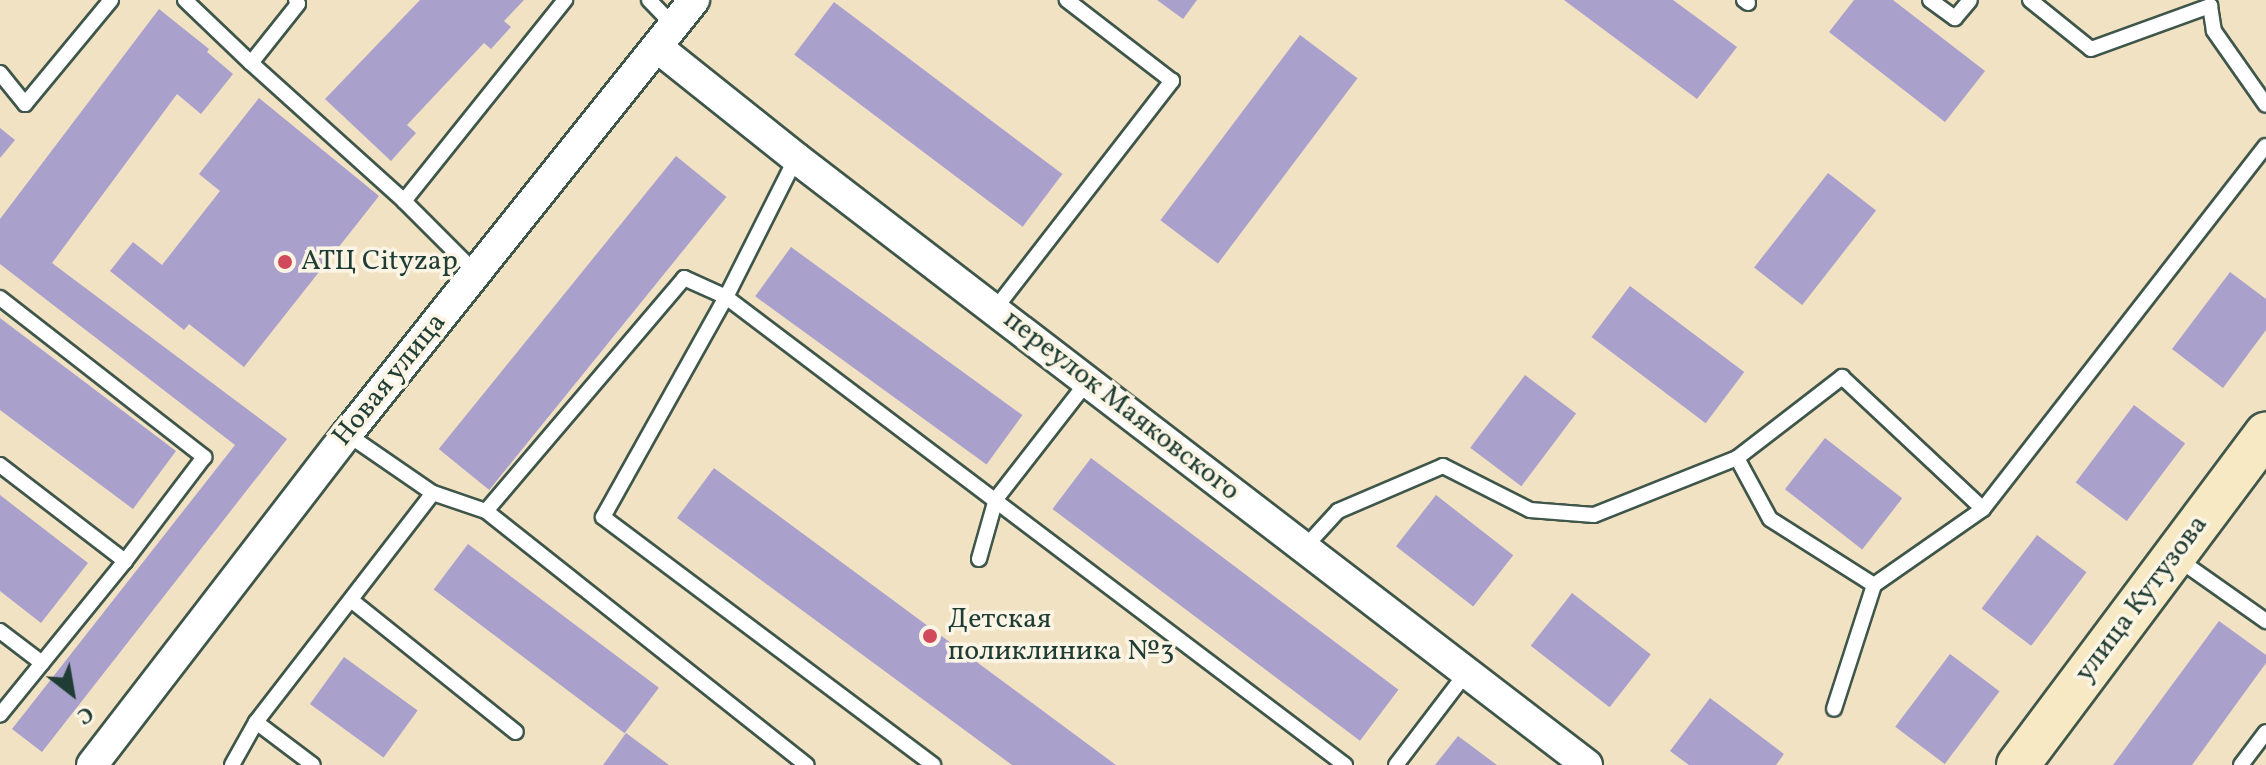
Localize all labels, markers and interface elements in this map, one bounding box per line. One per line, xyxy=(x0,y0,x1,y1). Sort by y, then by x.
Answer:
place label: АТЦ Cityzap xyxy=(301,245,458,279)
marker: АТЦ Cityzap xyxy=(276,253,294,271)
street label: переулок Маяковского xyxy=(996,303,1246,509)
street label: Новая улица xyxy=(326,306,454,454)
street label: улица Кутузова xyxy=(2068,509,2216,689)
place label: Детская поликлиника №3 xyxy=(948,603,1174,669)
marker: Детская поликлиника №3 xyxy=(919,625,941,647)
north arrow xyxy=(32,653,112,733)
text: С xyxy=(71,697,99,731)

